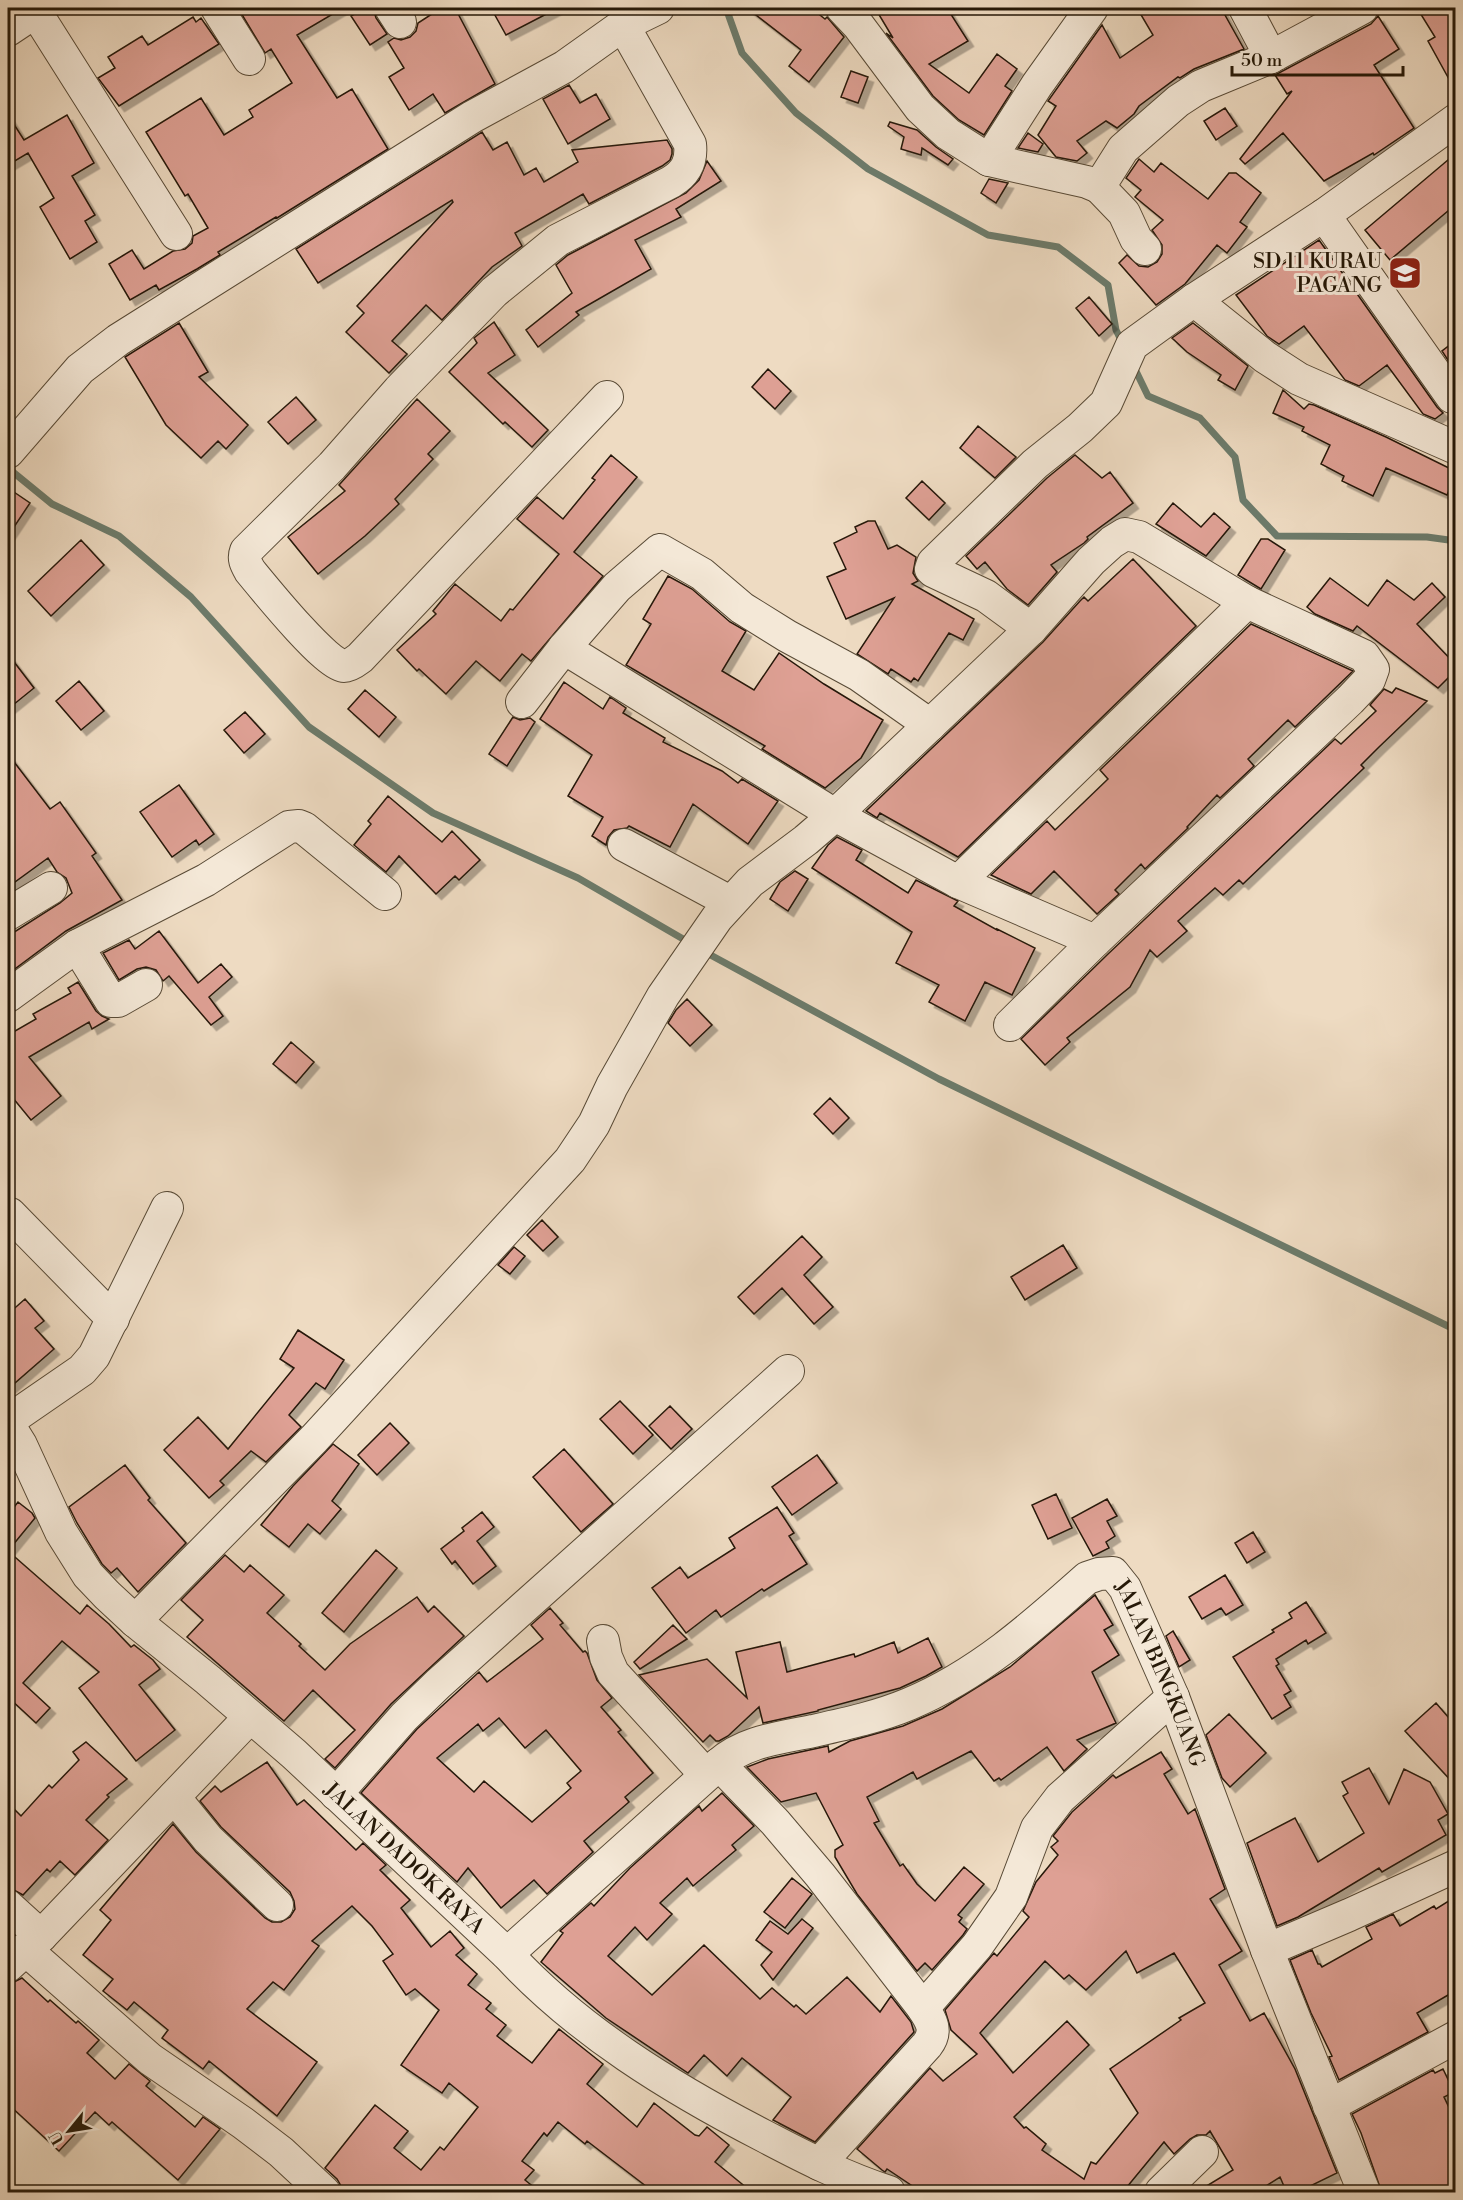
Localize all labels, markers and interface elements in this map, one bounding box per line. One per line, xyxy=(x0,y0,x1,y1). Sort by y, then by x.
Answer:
scale bar xyxy=(1232,39,1403,77)
text: 50 m xyxy=(1241,49,1283,72)
place label: SD 11 KURAU PAGANG xyxy=(1253,249,1383,299)
school or university icon: SD 11 KURAU PAGANG xyxy=(1387,255,1423,291)
street label: JALAN BINGKUANG xyxy=(1108,1573,1210,1771)
street label: JALAN DADOK RAYA xyxy=(318,1776,490,1940)
north arrow xyxy=(39,2101,99,2161)
text: U xyxy=(45,2127,69,2148)

